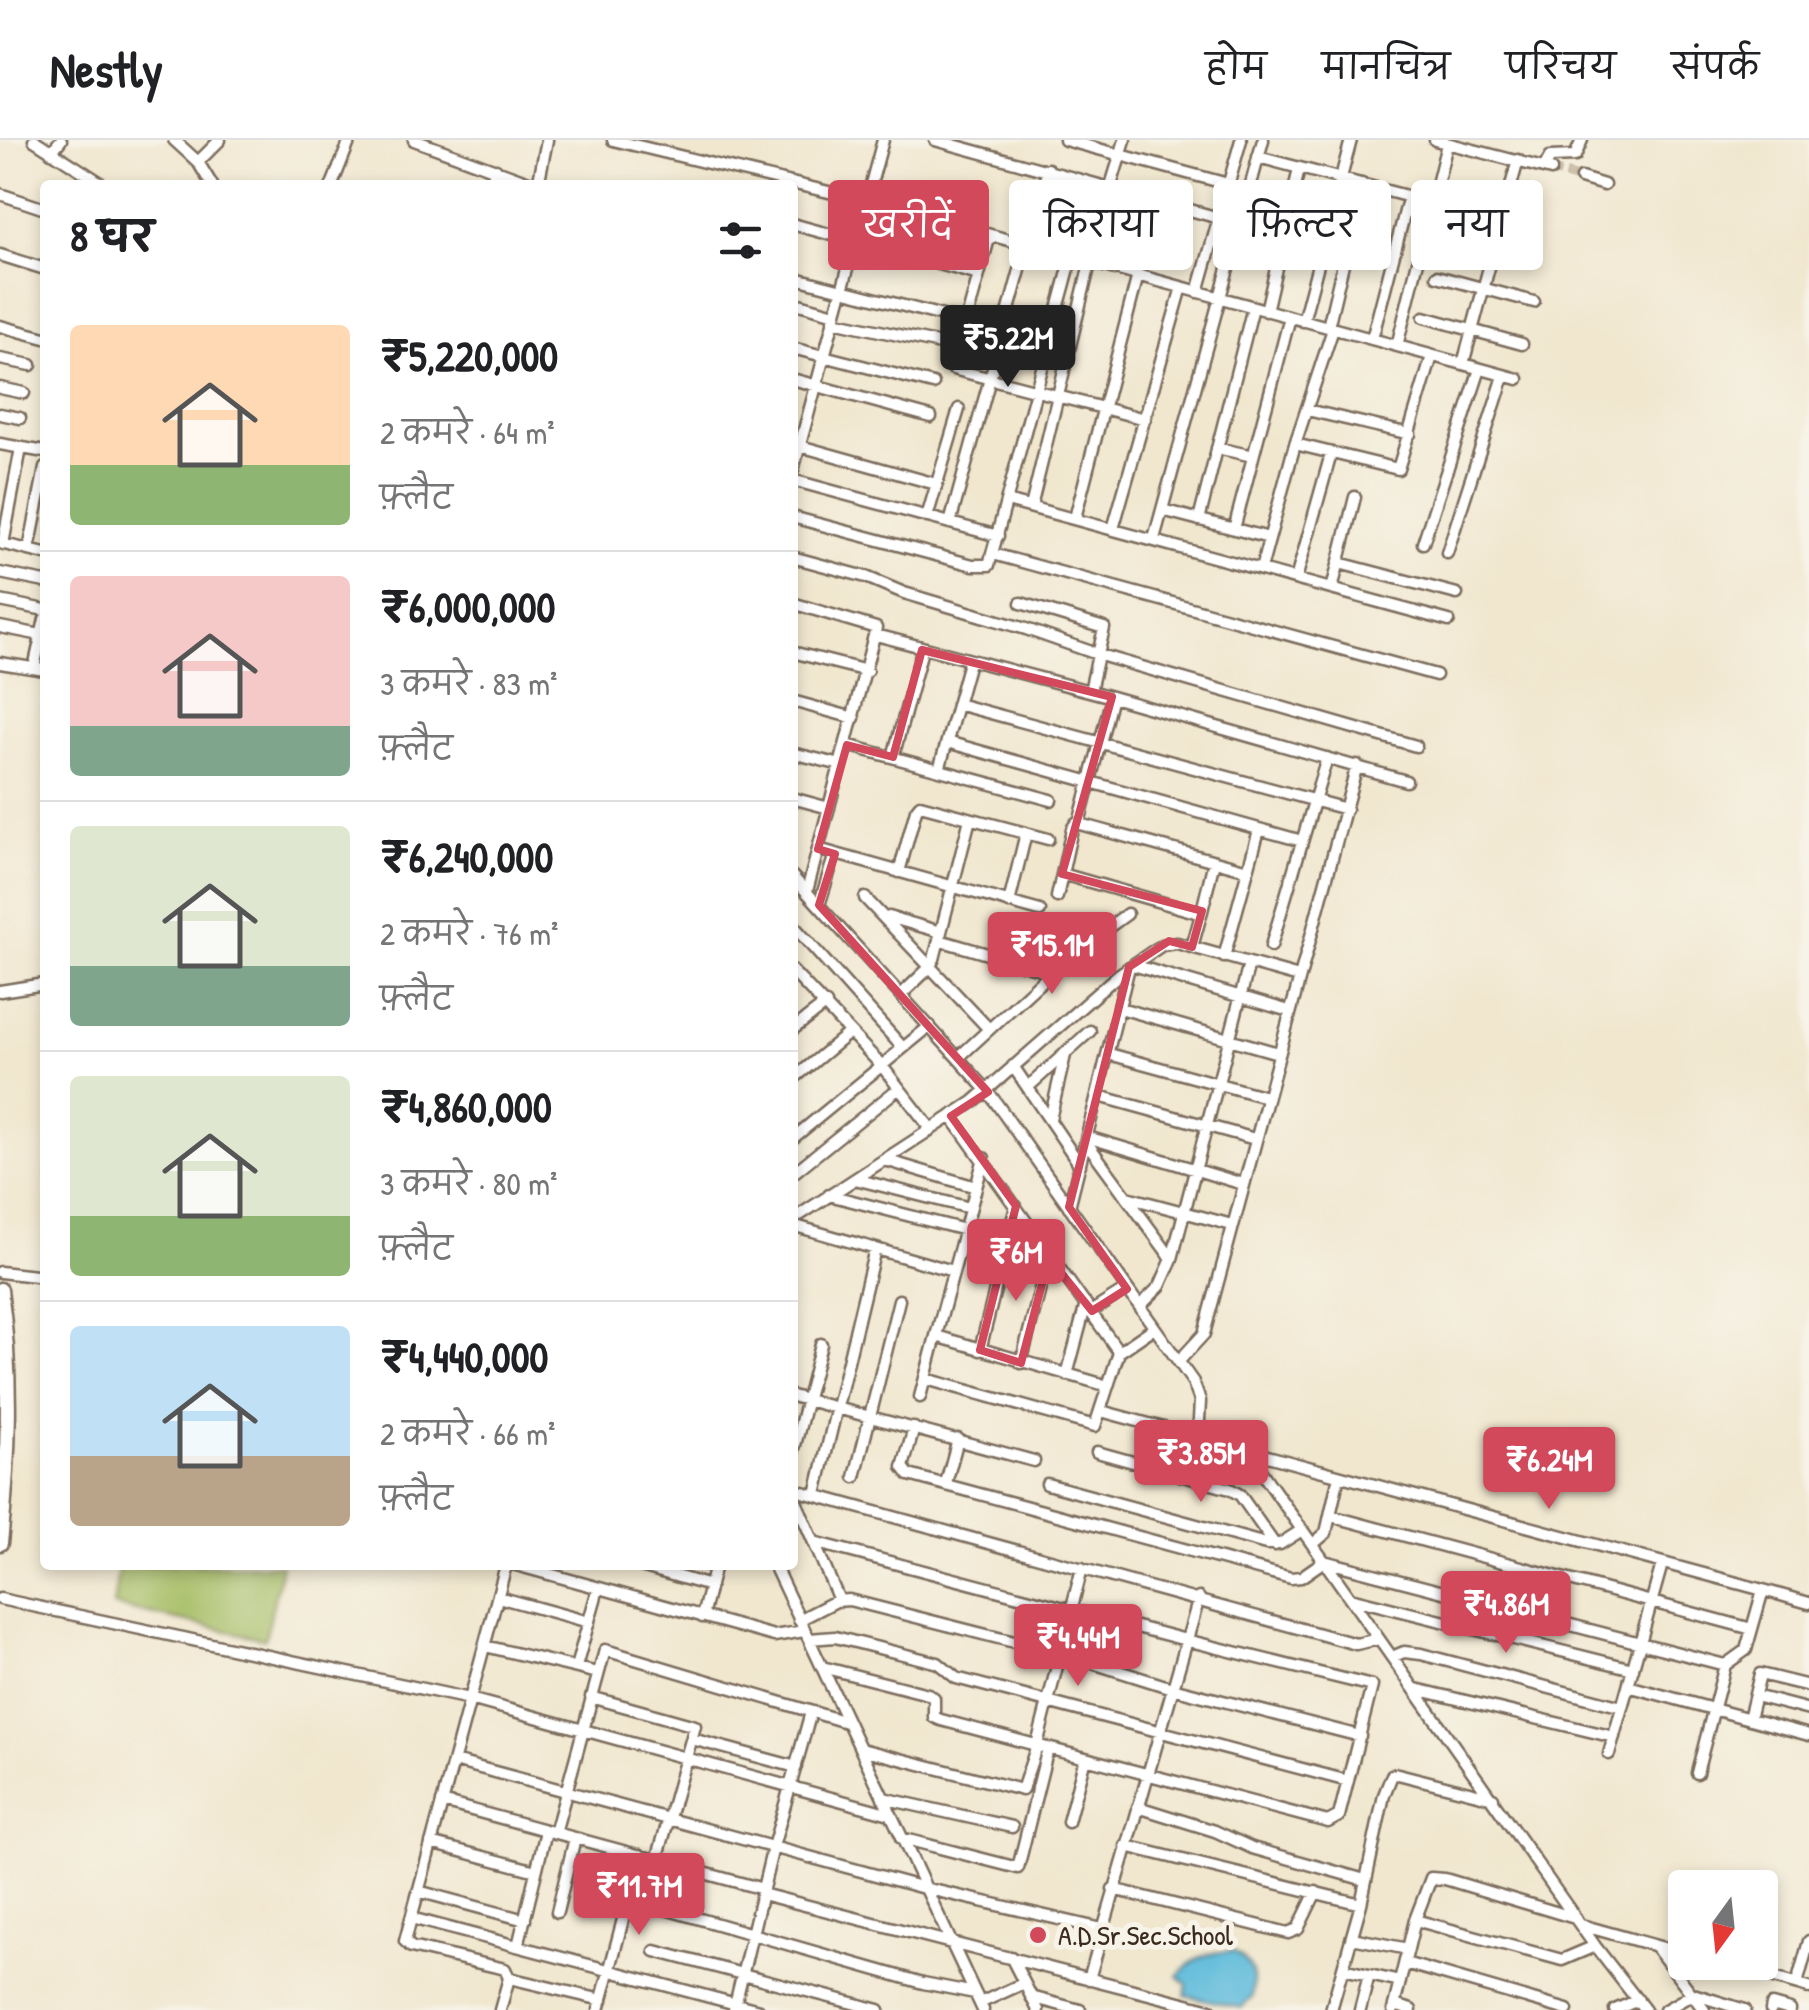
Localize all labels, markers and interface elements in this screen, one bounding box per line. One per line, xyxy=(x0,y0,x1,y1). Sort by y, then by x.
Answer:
text: Nestly xyxy=(50,37,163,102)
text: होम xyxy=(1205,43,1267,90)
text: मानचित्र xyxy=(1322,43,1450,90)
text: परिचय xyxy=(1505,43,1616,90)
text: संपर्क xyxy=(1671,43,1759,90)
chip: खरीदें xyxy=(828,180,989,270)
chip: किराया xyxy=(1009,180,1193,270)
chip: फ़िल्टर xyxy=(1213,180,1391,270)
chip: नया xyxy=(1411,180,1543,270)
text: 8 घर xyxy=(70,207,154,264)
icon: filters xyxy=(713,213,768,268)
pin: ₹5.22M xyxy=(927,305,1089,390)
text: ₹5.22M xyxy=(962,316,1054,359)
text: ₹5,220,000 xyxy=(380,327,558,384)
icon: home xyxy=(150,365,270,485)
text: 2 कमरे · 64 m² xyxy=(380,411,555,454)
text: फ़्लैट xyxy=(380,476,453,519)
text: ₹6,000,000 xyxy=(380,578,555,635)
icon: home xyxy=(150,616,270,736)
text: 3 कमरे · 83 m² xyxy=(380,662,557,705)
text: फ़्लैट xyxy=(380,727,453,770)
text: ₹6,240,000 xyxy=(380,828,553,885)
icon: home xyxy=(150,866,270,986)
text: 2 कमरे · 76 m² xyxy=(380,912,558,955)
pin: ₹15.1M xyxy=(971,912,1133,997)
text: ₹15.1M xyxy=(1010,923,1094,966)
text: फ़्लैट xyxy=(380,977,453,1020)
text: ₹4,860,000 xyxy=(380,1078,552,1135)
icon: home xyxy=(150,1116,270,1236)
text: 3 कमरे · 80 m² xyxy=(380,1162,557,1205)
pin: ₹6M xyxy=(968,1219,1064,1304)
text: फ़्लैट xyxy=(380,1227,453,1270)
text: ₹6M xyxy=(989,1230,1043,1273)
text: ₹4,440,000 xyxy=(380,1328,548,1385)
icon: home xyxy=(150,1366,270,1486)
text: 2 कमरे · 66 m² xyxy=(380,1412,555,1455)
pin: ₹3.85M xyxy=(1120,1420,1282,1505)
pin: ₹6.24M xyxy=(1468,1427,1630,1512)
text: ₹3.85M xyxy=(1156,1431,1246,1474)
text: ₹6.24M xyxy=(1505,1438,1593,1481)
text: फ़्लैट xyxy=(380,1477,453,1520)
pin: ₹4.86M xyxy=(1425,1571,1587,1656)
text: ₹4.86M xyxy=(1463,1582,1549,1625)
pin: ₹4.44M xyxy=(997,1604,1159,1689)
text: ₹4.44M xyxy=(1036,1615,1120,1658)
pin: ₹11.7M xyxy=(558,1853,720,1938)
text: ₹11.7M xyxy=(596,1864,682,1907)
north arrow xyxy=(1668,1870,1778,1980)
map controls xyxy=(1668,1870,1778,1980)
place label: A.D.Sr.Sec.School xyxy=(1058,1916,1233,1954)
marker: A.D.Sr.Sec.School xyxy=(1027,1924,1049,1946)

